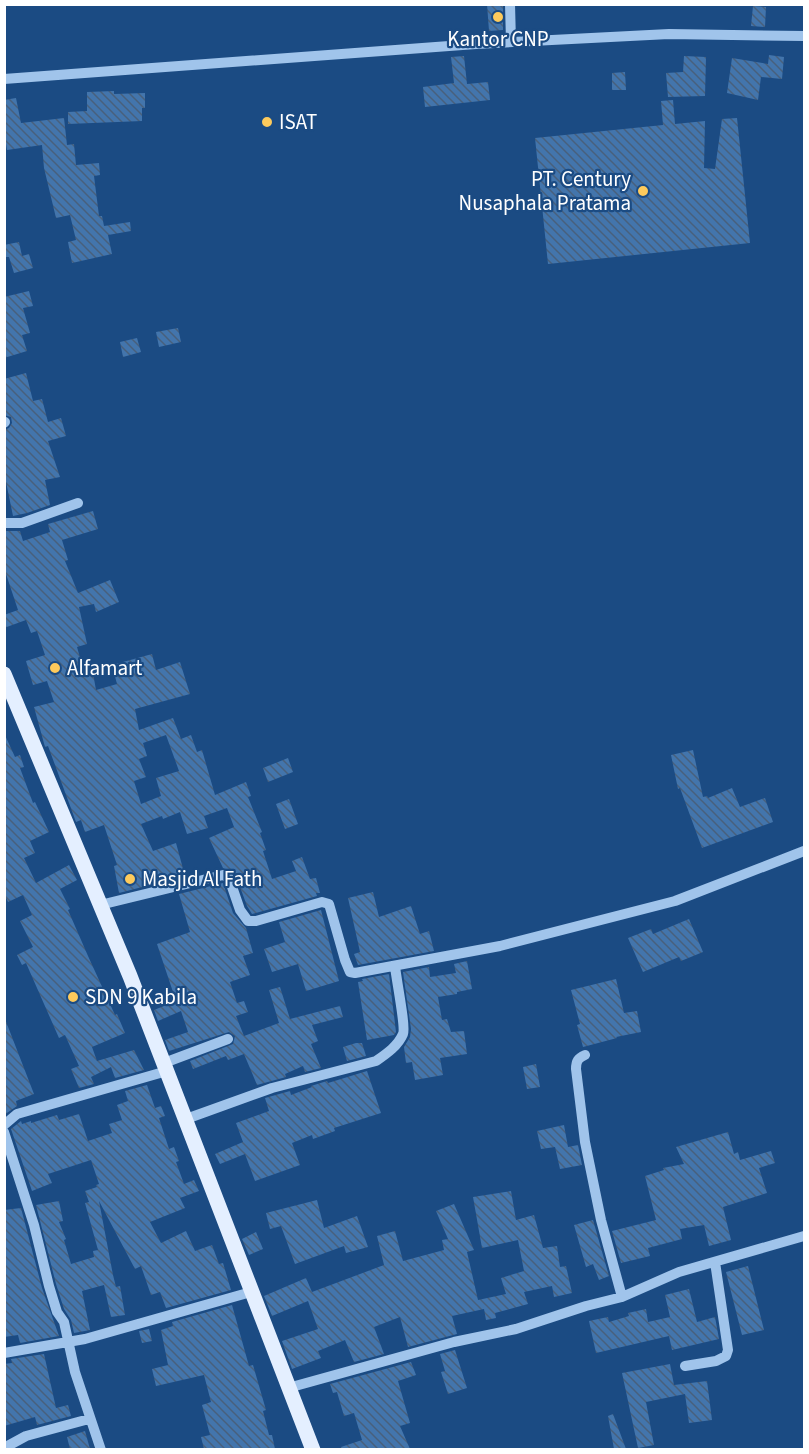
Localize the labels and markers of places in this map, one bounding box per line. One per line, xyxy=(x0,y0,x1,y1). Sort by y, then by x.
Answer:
marker: Kantor CNP xyxy=(491,10,505,24)
place label: Kantor CNP xyxy=(447,24,549,54)
place label: ISAT xyxy=(279,107,317,137)
marker: ISAT xyxy=(260,115,274,129)
place label: PT. Century Nusaphala Pratama xyxy=(459,164,631,218)
marker: PT. Century Nusaphala Pratama xyxy=(636,184,650,198)
place label: Alfamart xyxy=(67,653,142,683)
marker: Alfamart xyxy=(48,661,62,675)
place label: Masjid Al Fath xyxy=(142,864,262,894)
marker: Masjid Al Fath xyxy=(123,872,137,886)
place label: SDN 9 Kabila xyxy=(85,982,197,1012)
marker: SDN 9 Kabila xyxy=(66,990,80,1004)

